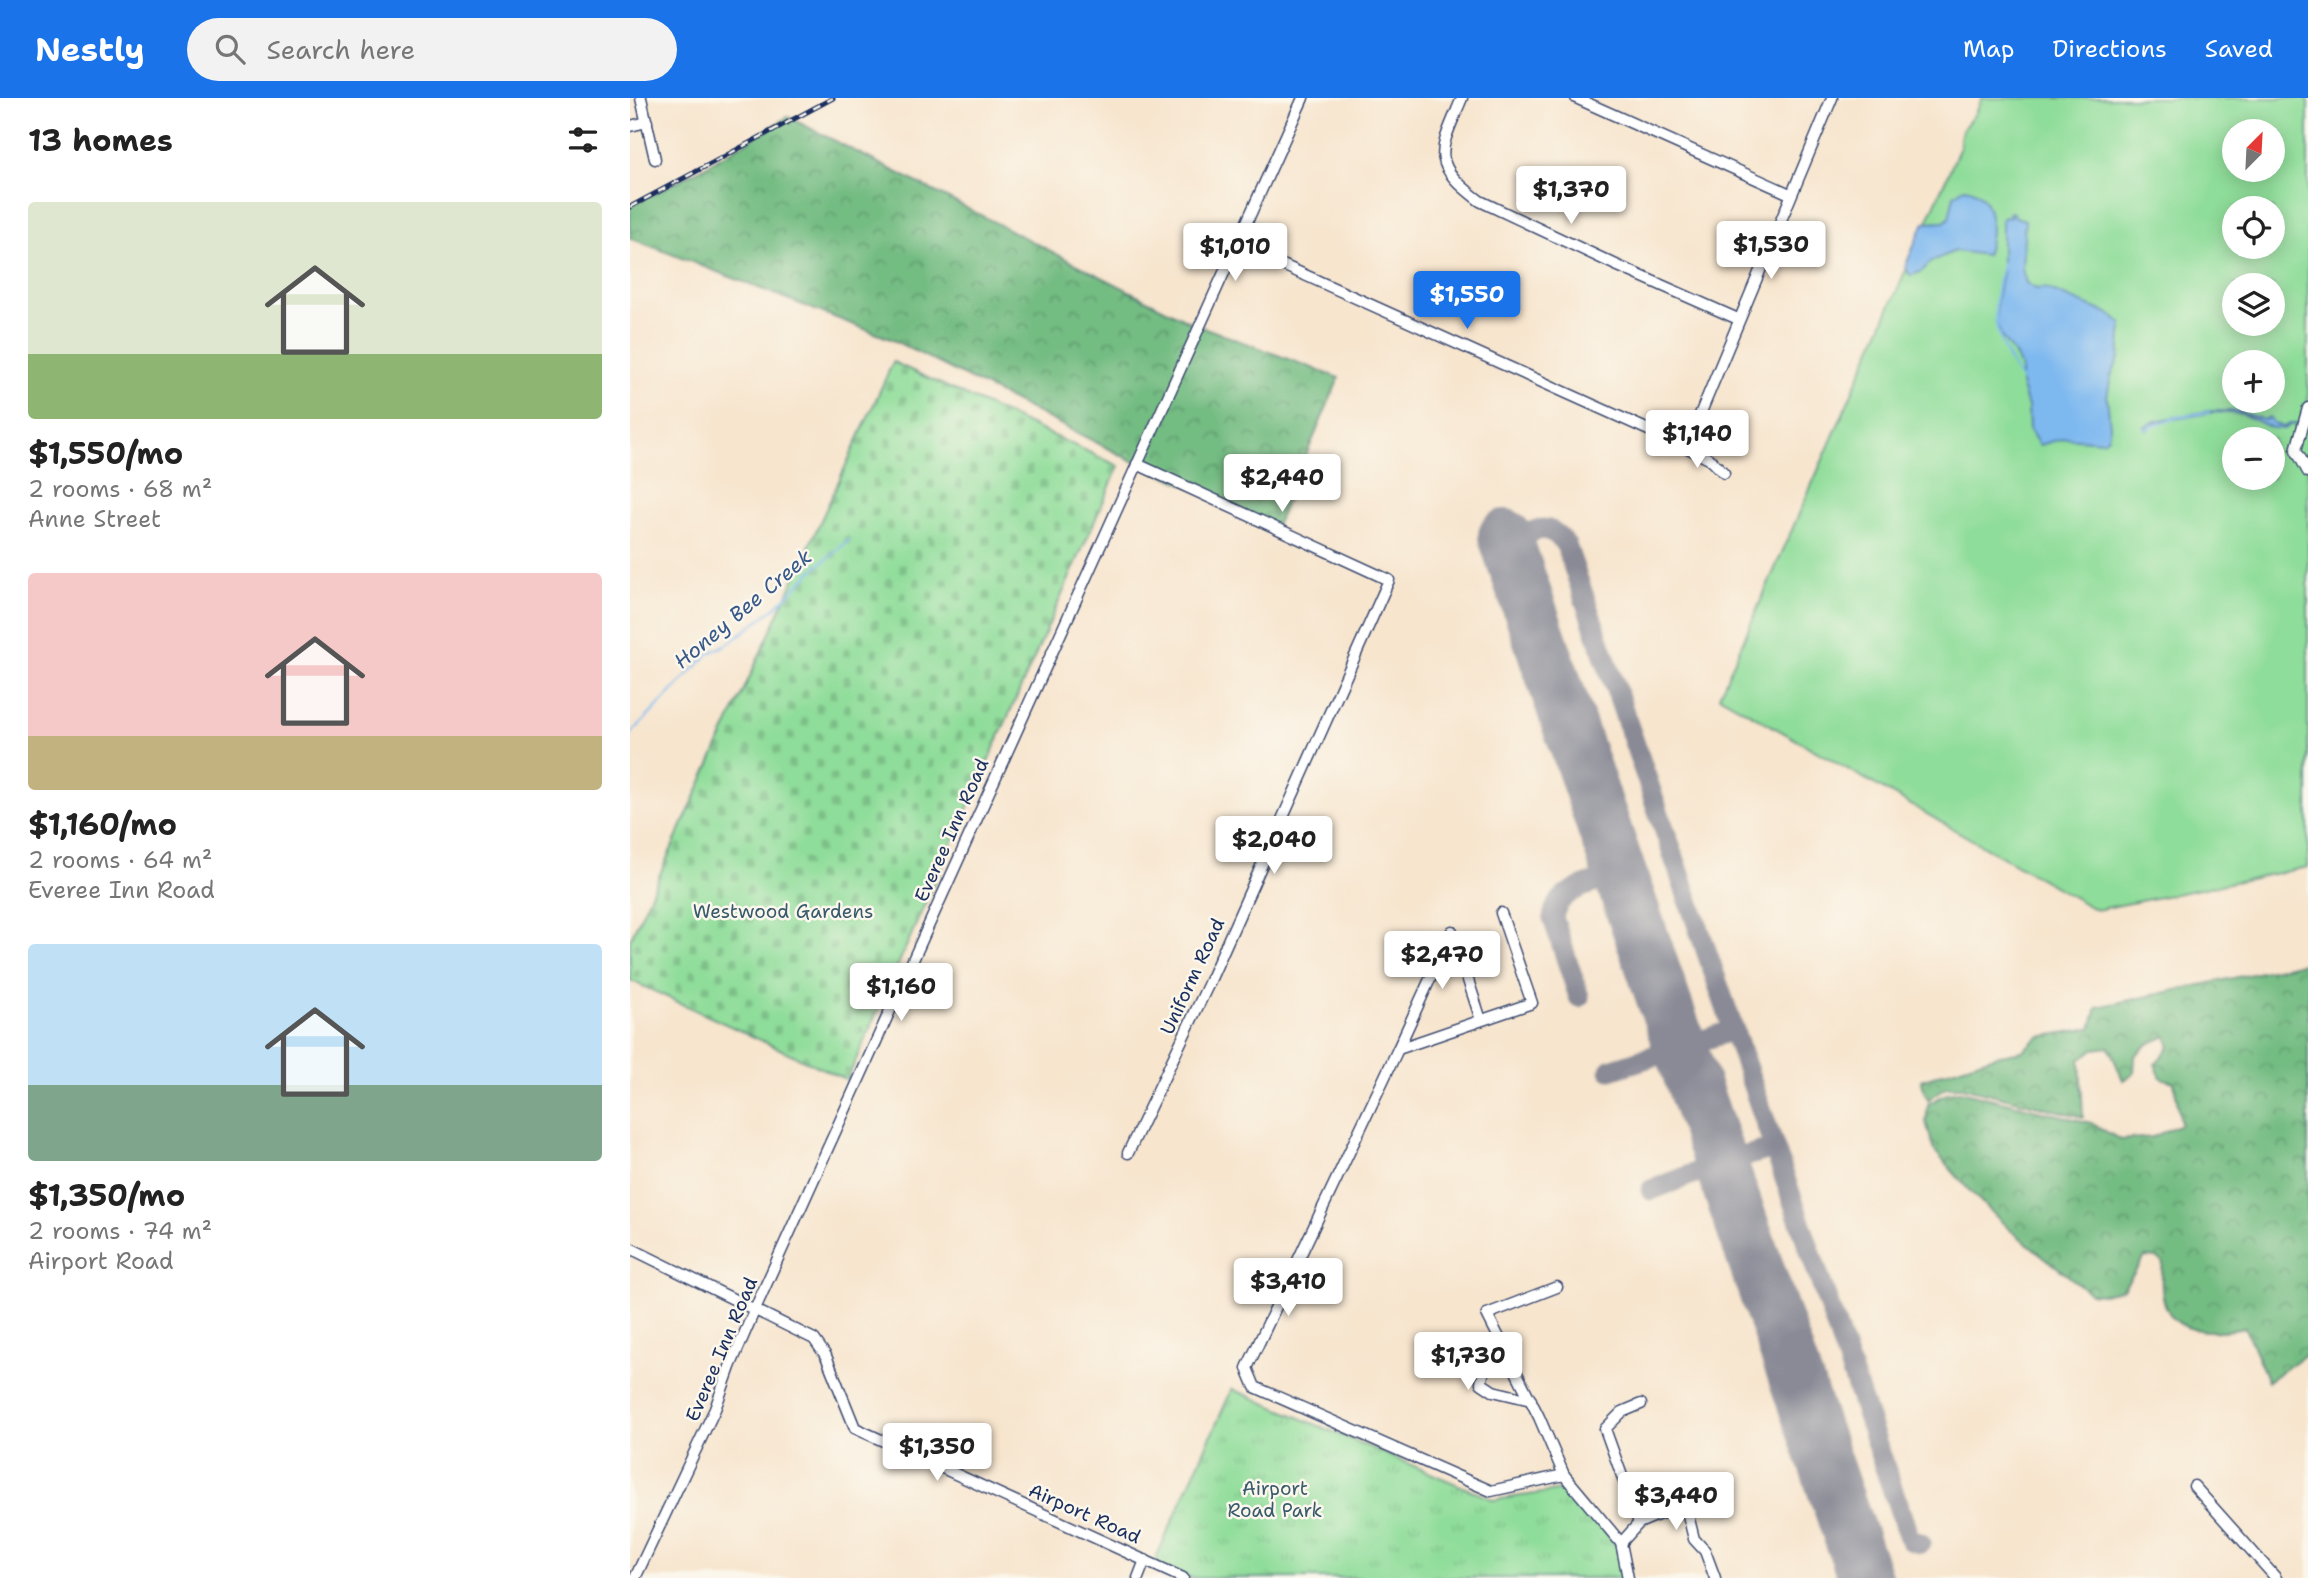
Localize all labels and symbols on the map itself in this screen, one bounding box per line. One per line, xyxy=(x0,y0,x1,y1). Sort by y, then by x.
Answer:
north arrow xyxy=(2222,119,2286,182)
pin: $1,370 xyxy=(1514,166,1628,226)
pin: $1,530 xyxy=(1714,222,1828,281)
pin: $1,010 xyxy=(1178,223,1292,283)
pin: $1,550 xyxy=(1410,272,1524,331)
pin: $1,140 xyxy=(1640,410,1754,470)
pin: $2,440 xyxy=(1225,454,1339,514)
water label: Honey Bee Creek xyxy=(668,543,818,675)
street label: Everee Inn Road xyxy=(909,755,994,906)
pin: $2,040 xyxy=(1217,816,1331,876)
park label: Westwood Gardens xyxy=(693,899,873,924)
street label: Uniform Road xyxy=(1155,914,1230,1038)
pin: $2,470 xyxy=(1385,932,1499,991)
pin: $1,160 xyxy=(844,964,958,1023)
pin: $3,410 xyxy=(1231,1258,1345,1318)
street label: Everee Inn Road xyxy=(680,1273,763,1425)
pin: $1,730 xyxy=(1411,1332,1525,1392)
pin: $1,350 xyxy=(880,1424,994,1483)
pin: $3,440 xyxy=(1619,1472,1733,1532)
park label: Airport Road Park xyxy=(1228,1476,1323,1523)
street label: Airport Road xyxy=(1025,1478,1145,1549)

